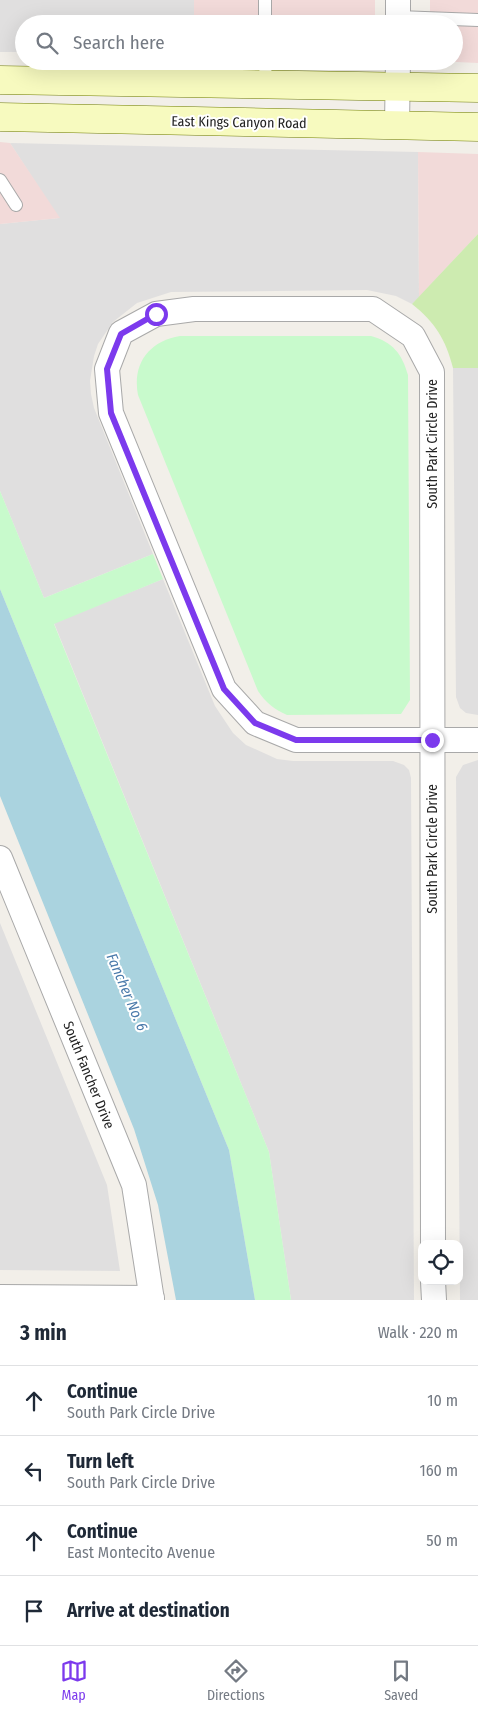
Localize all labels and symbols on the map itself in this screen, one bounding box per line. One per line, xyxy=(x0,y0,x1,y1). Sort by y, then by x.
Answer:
street label: East Kings Canyon Road xyxy=(171,113,307,132)
route start xyxy=(145,303,168,326)
street label: South Park Circle Drive xyxy=(424,379,441,509)
route end xyxy=(421,729,444,752)
street label: South Park Circle Drive xyxy=(424,784,441,914)
water label: Fancher No. 6 xyxy=(103,950,152,1034)
street label: South Fancher Drive xyxy=(59,1019,118,1132)

